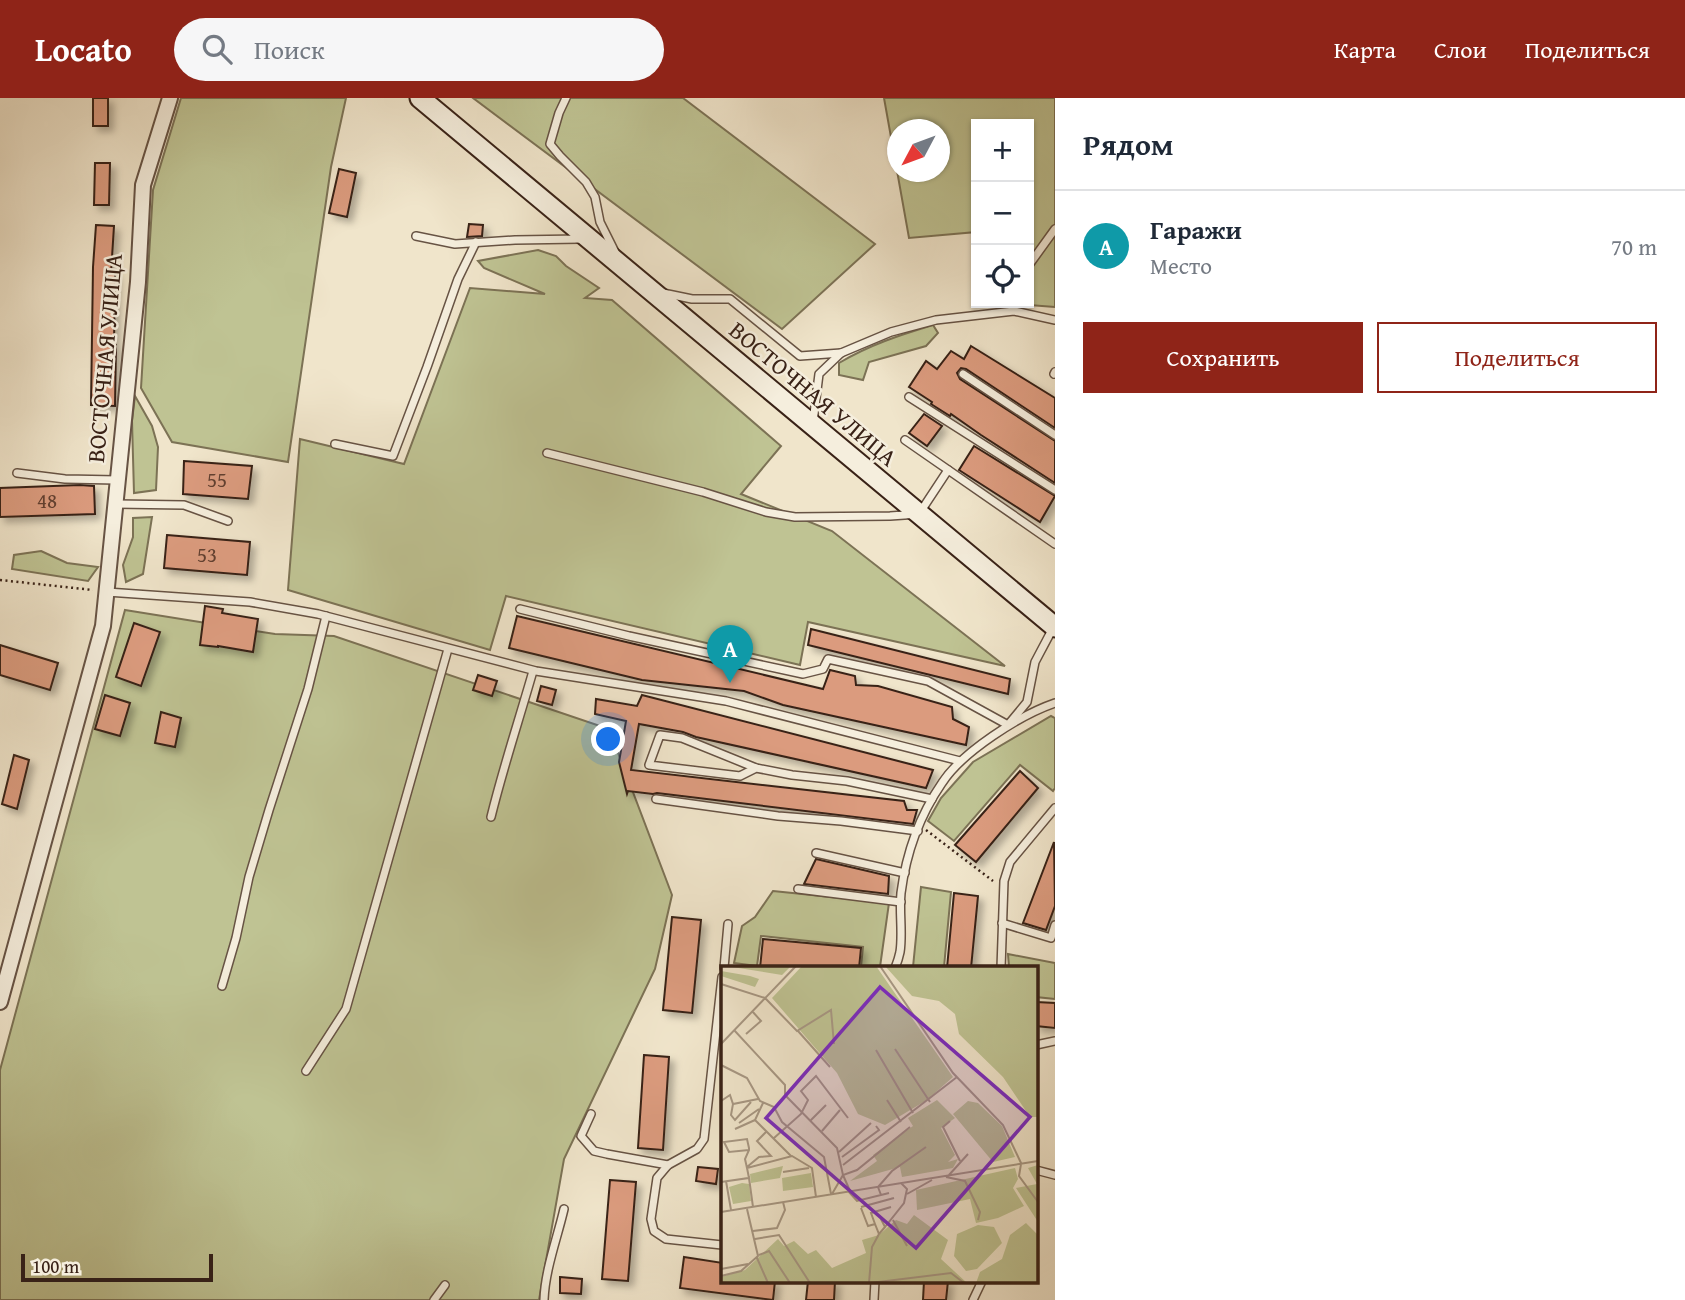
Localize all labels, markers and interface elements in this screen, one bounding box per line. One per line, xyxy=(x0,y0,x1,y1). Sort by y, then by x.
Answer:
search box xyxy=(174,18,664,81)
text: Locato xyxy=(35,25,132,73)
icon: search xyxy=(198,30,236,68)
text: Поиск xyxy=(254,30,325,69)
text: Карта xyxy=(1334,32,1396,67)
text: Слои xyxy=(1434,32,1487,67)
text: Поделиться xyxy=(1525,32,1650,67)
north arrow xyxy=(887,119,950,182)
map controls xyxy=(971,119,1034,308)
button: + xyxy=(971,119,1034,182)
text: Рядом xyxy=(1083,122,1174,166)
button: − xyxy=(971,182,1034,245)
text: Гаражи xyxy=(1150,210,1242,249)
text: A xyxy=(1099,230,1113,263)
text: 70 m xyxy=(1611,230,1657,263)
button: locate xyxy=(971,245,1034,308)
text: Место xyxy=(1150,249,1212,282)
street label: ВОСТОЧНАЯ УЛИЦА xyxy=(78,251,131,464)
street label: ВОСТОЧНАЯ УЛИЦА xyxy=(722,313,905,475)
button: Сохранить xyxy=(1083,322,1363,393)
button: Поделиться xyxy=(1377,322,1657,393)
house number: 55 xyxy=(207,464,227,495)
house number: 48 xyxy=(37,485,57,516)
house number: 53 xyxy=(197,539,217,570)
pin: A xyxy=(707,625,753,683)
your location xyxy=(591,722,625,756)
inset map xyxy=(721,966,1038,1282)
scale bar xyxy=(21,1251,214,1283)
text: 100 m xyxy=(32,1252,79,1280)

